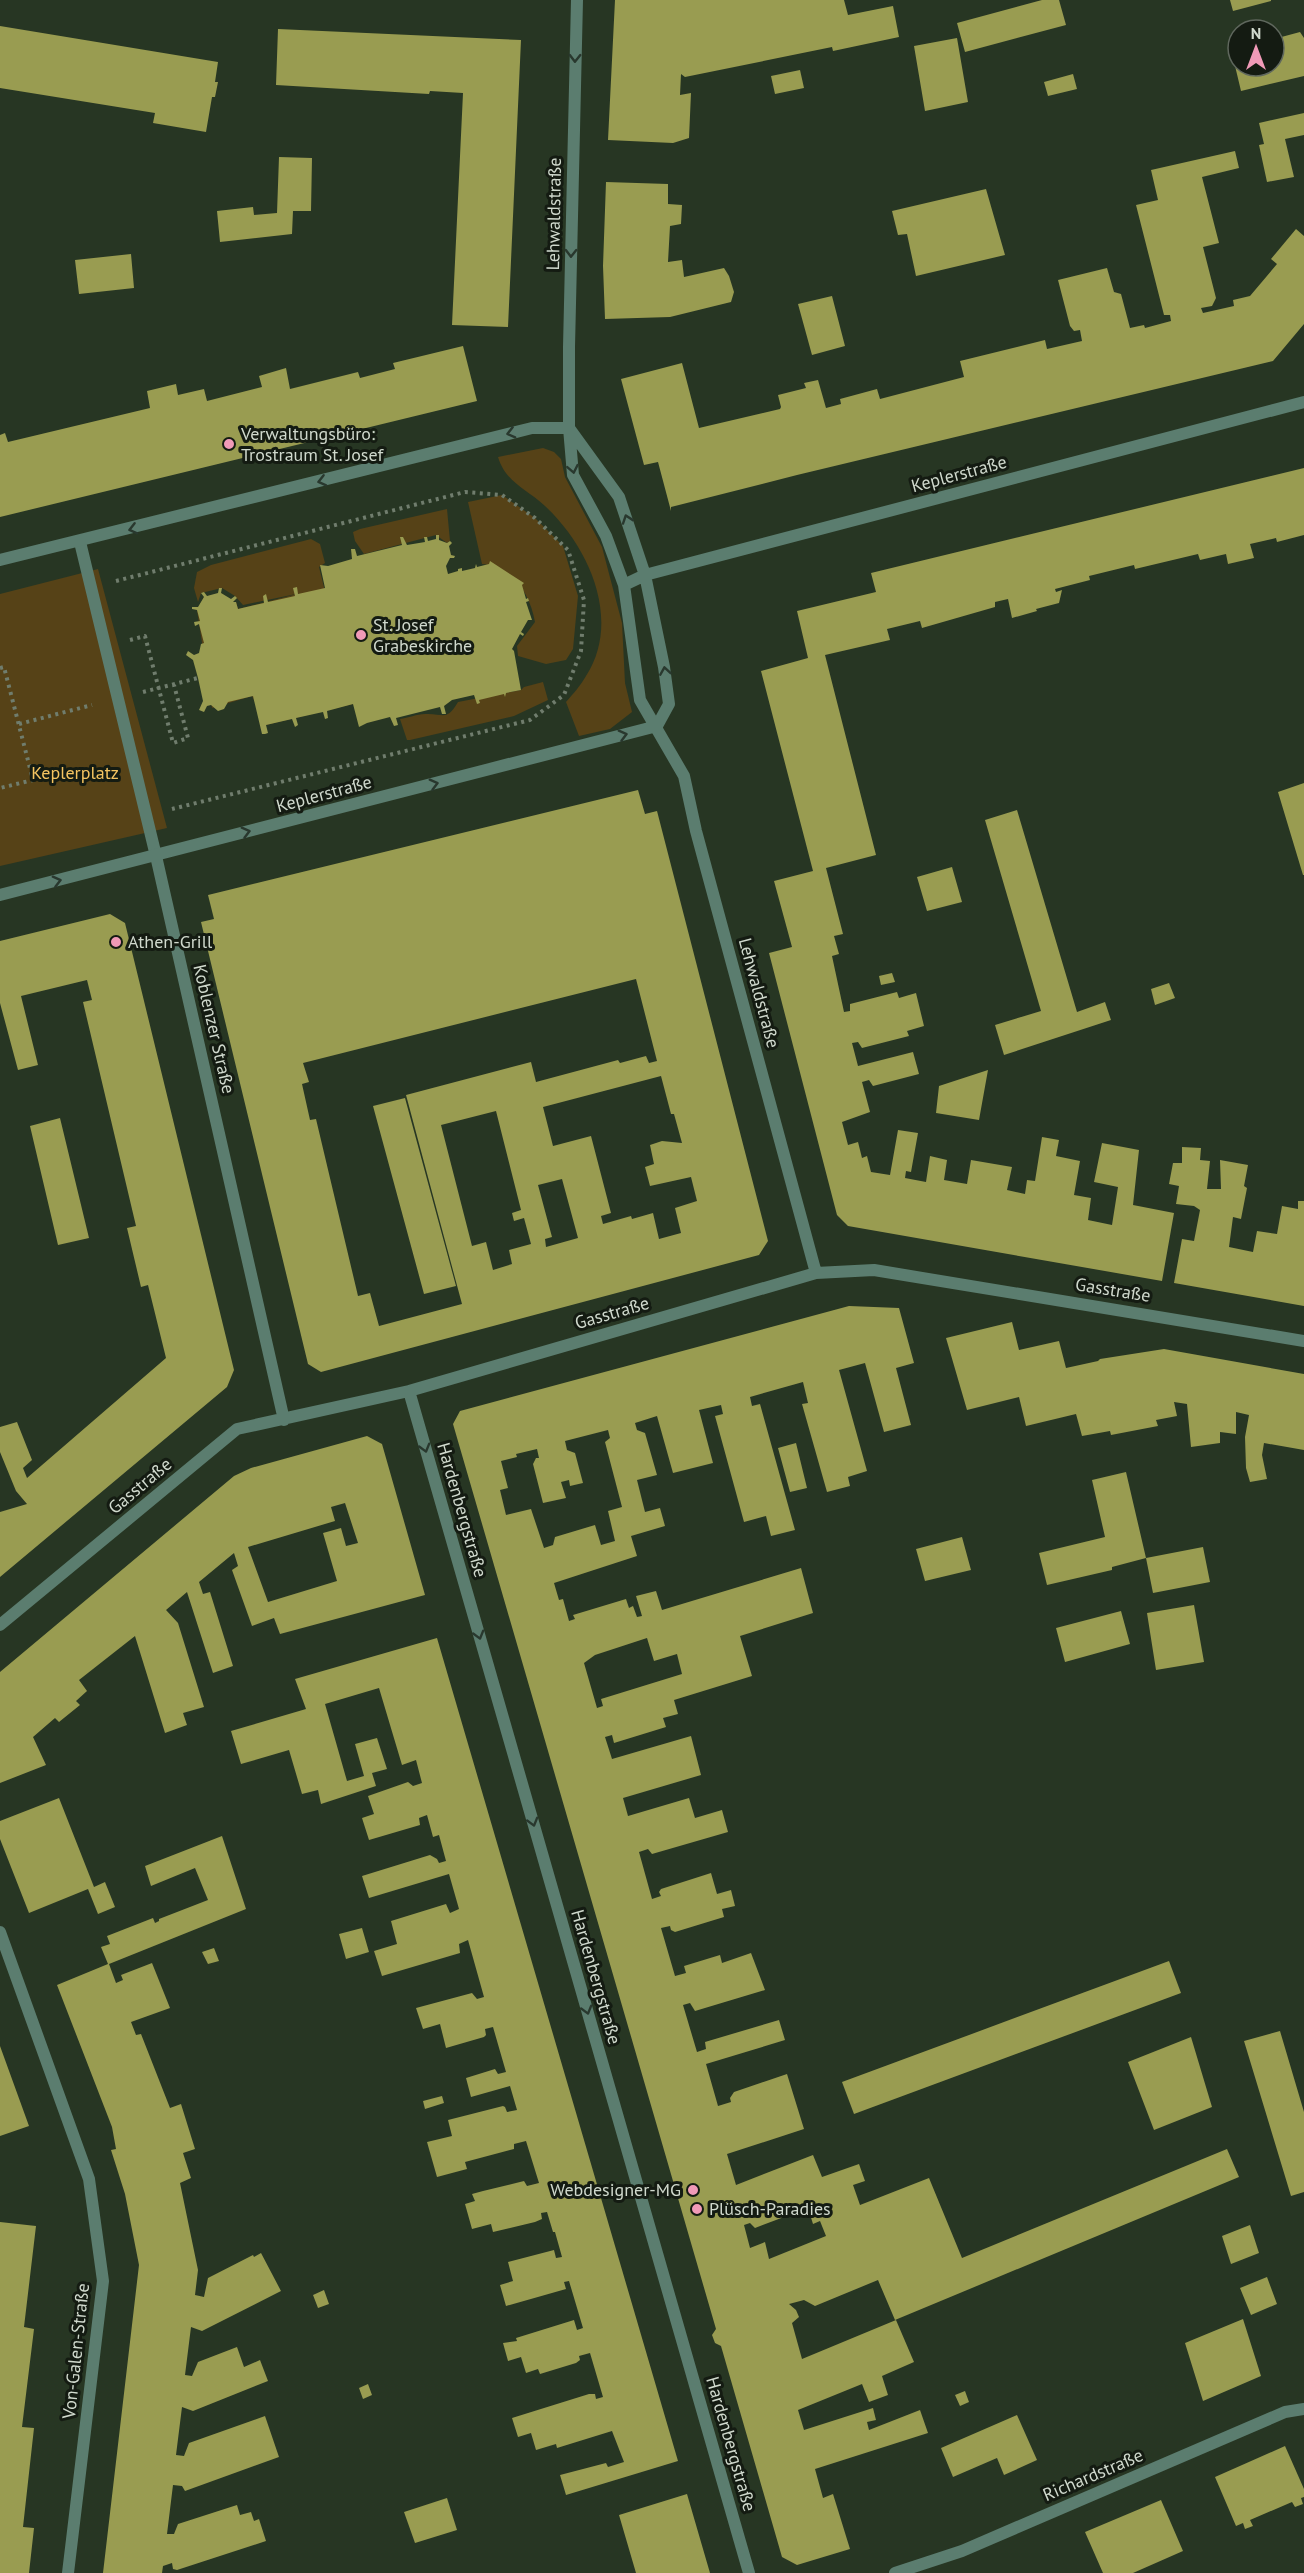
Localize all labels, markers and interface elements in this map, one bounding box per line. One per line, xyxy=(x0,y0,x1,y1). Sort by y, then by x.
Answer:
north arrow xyxy=(1226,18,1286,78)
text: N xyxy=(1251,23,1261,43)
one-way arrow xyxy=(569,54,582,63)
street label: Lehwaldstraße xyxy=(541,157,566,271)
one-way arrow xyxy=(565,249,577,258)
place label: Verwaltungsbüro: Trostraum St. Josef xyxy=(240,422,385,466)
one-way arrow xyxy=(506,426,516,439)
marker: Verwaltungsbüro: Trostraum St. Josef xyxy=(222,437,236,451)
street label: Keplerstraße xyxy=(909,450,1009,497)
one-way arrow xyxy=(567,464,579,474)
one-way arrow xyxy=(317,474,328,486)
one-way arrow xyxy=(621,514,634,525)
one-way arrow xyxy=(128,521,138,534)
place label: St. Josef Grabeskirche xyxy=(373,613,472,657)
marker: St. Josef Grabeskirche xyxy=(354,628,368,642)
one-way arrow xyxy=(659,666,671,675)
one-way arrow xyxy=(618,729,628,742)
park label: Keplerplatz xyxy=(31,761,119,784)
street label: Keplerstraße xyxy=(274,770,374,817)
one-way arrow xyxy=(429,778,439,791)
one-way arrow xyxy=(240,827,250,840)
one-way arrow xyxy=(52,875,62,888)
place label: Athen-Grill xyxy=(128,930,213,953)
marker: Athen-Grill xyxy=(109,935,123,949)
street label: Lehwaldstraße xyxy=(734,935,785,1050)
street label: Koblenzer Straße xyxy=(188,962,241,1096)
street label: Gasstraße xyxy=(1074,1272,1152,1307)
street label: Gasstraße xyxy=(572,1291,652,1334)
street label: Hardenbergstraße xyxy=(432,1440,493,1580)
one-way arrow xyxy=(418,1442,430,1453)
street label: Gasstraße xyxy=(103,1452,176,1519)
one-way arrow xyxy=(472,1629,484,1640)
one-way arrow xyxy=(526,1816,538,1827)
street label: Hardenbergstraße xyxy=(566,1907,627,2047)
one-way arrow xyxy=(580,2004,592,2015)
place label: Webdesigner-MG xyxy=(550,2178,681,2201)
marker: Webdesigner-MG xyxy=(686,2183,700,2197)
place label: Plüsch-Paradies xyxy=(709,2197,831,2220)
marker: Plüsch-Paradies xyxy=(690,2202,704,2216)
street label: Von-Galen-Straße xyxy=(57,2282,94,2421)
street label: Hardenbergstraße xyxy=(701,2374,762,2514)
street label: Richardstraße xyxy=(1039,2443,1146,2506)

